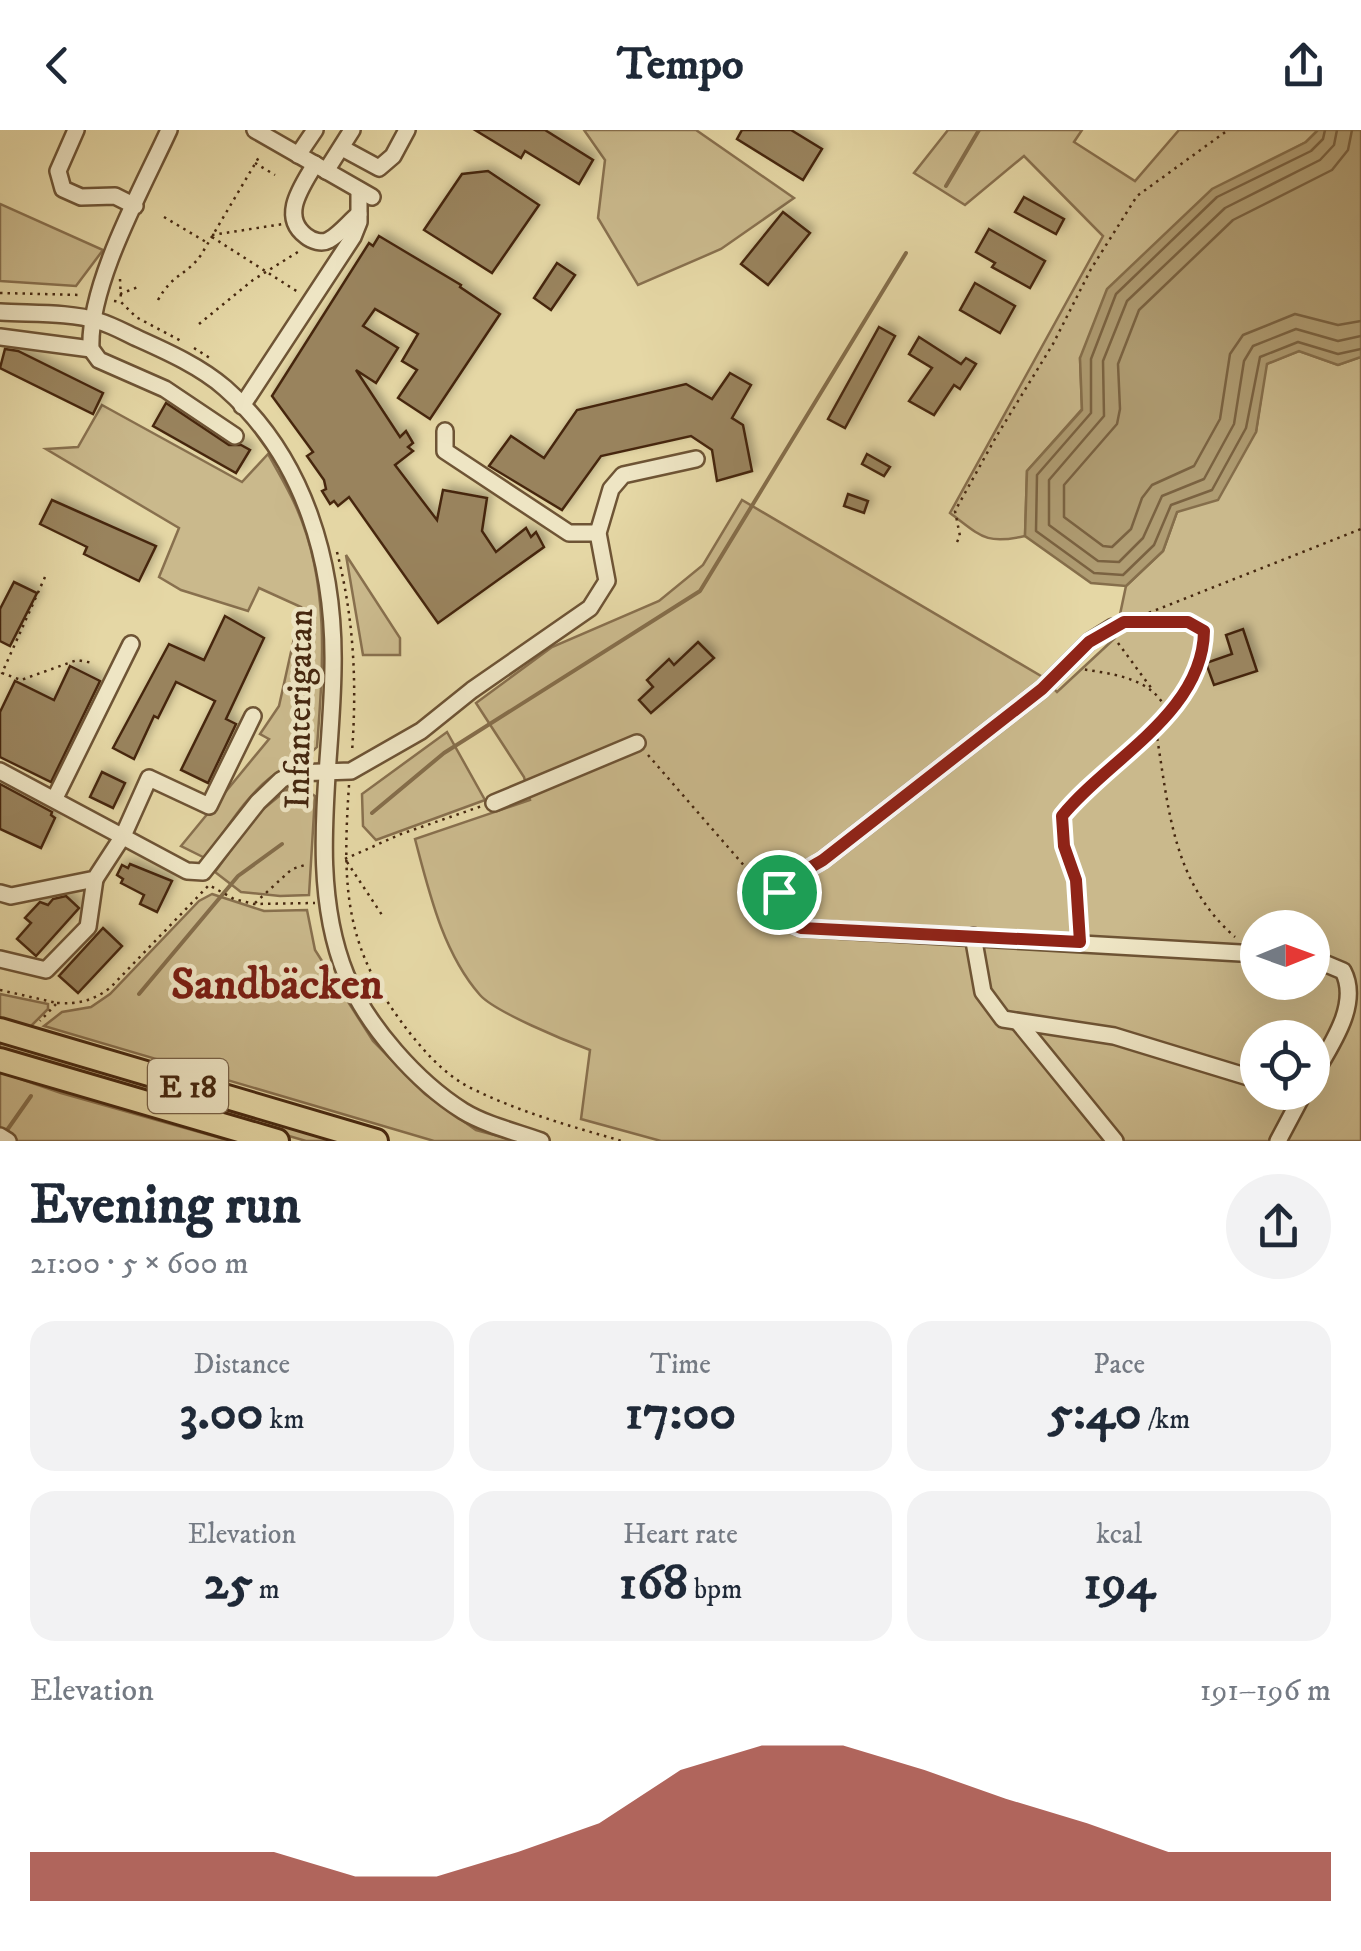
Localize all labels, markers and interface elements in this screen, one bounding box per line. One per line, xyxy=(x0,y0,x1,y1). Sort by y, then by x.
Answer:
text: Tempo xyxy=(617,37,744,93)
icon: back xyxy=(30,38,85,93)
icon: share xyxy=(1276,38,1331,93)
street label: Infanterigatan xyxy=(276,608,324,810)
pin xyxy=(737,850,822,935)
icon: arrive xyxy=(752,865,807,920)
north arrow xyxy=(1240,910,1330,1000)
map controls xyxy=(1240,910,1330,1110)
district label: Sandbäcken xyxy=(171,957,384,1013)
button: locate xyxy=(1240,1020,1330,1110)
road number: E 18 xyxy=(148,1059,228,1113)
text: Evening run xyxy=(30,1172,301,1241)
button: share xyxy=(1226,1174,1331,1279)
text: 21:00 · 5 × 600 m xyxy=(30,1244,249,1284)
text: Distance xyxy=(194,1347,290,1382)
text: Time xyxy=(650,1347,711,1382)
text: Pace xyxy=(1093,1347,1145,1382)
text: 3.00 xyxy=(179,1382,264,1445)
text: 17:00 xyxy=(625,1382,736,1445)
text: 5:40 xyxy=(1048,1382,1142,1445)
text: km xyxy=(264,1402,304,1437)
text: /km xyxy=(1142,1402,1190,1437)
text: Elevation xyxy=(188,1517,296,1552)
text: Heart rate xyxy=(623,1517,738,1552)
text: kcal xyxy=(1096,1517,1142,1552)
text: 25 xyxy=(204,1552,253,1615)
text: 168 xyxy=(619,1552,688,1615)
text: 194 xyxy=(1083,1552,1155,1615)
text: m xyxy=(253,1572,280,1607)
text: bpm xyxy=(688,1572,742,1607)
text: Elevation xyxy=(30,1671,154,1711)
text: 191–196 m xyxy=(1200,1671,1331,1711)

